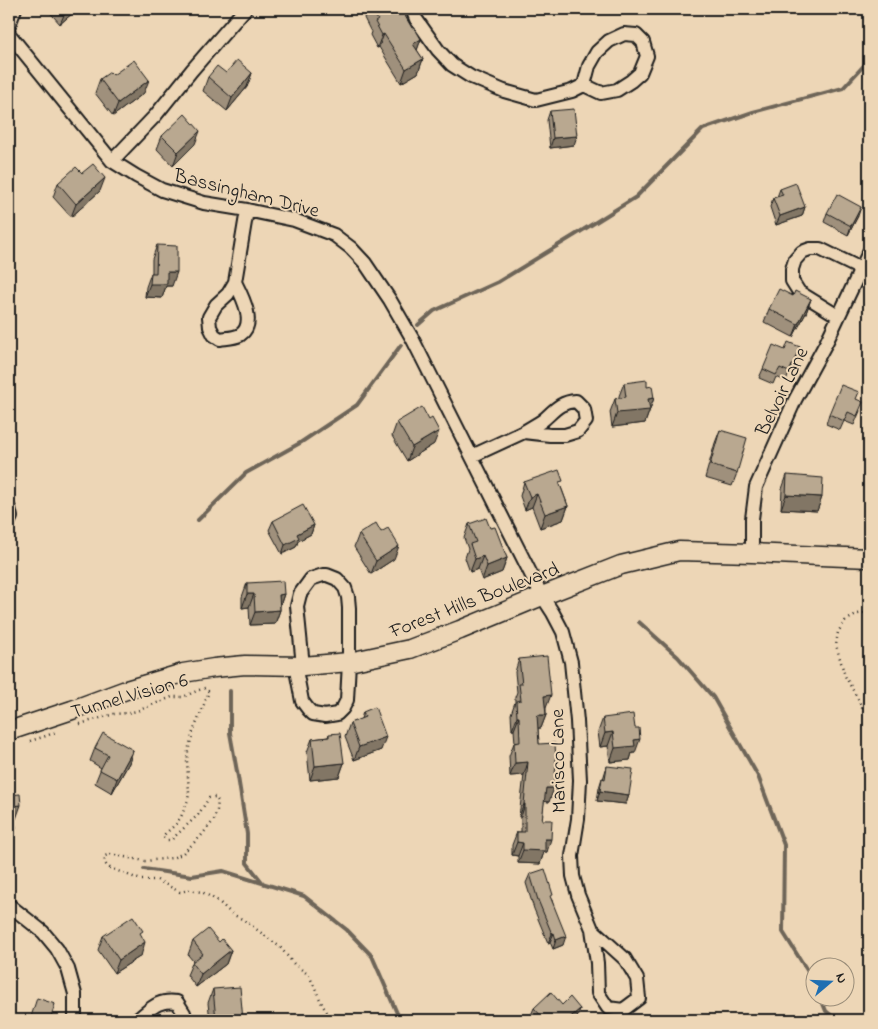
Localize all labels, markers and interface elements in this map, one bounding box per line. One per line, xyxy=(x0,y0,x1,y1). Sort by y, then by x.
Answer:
street label: Bassingham Drive xyxy=(169,162,322,227)
street label: Belvoir Lane xyxy=(749,343,817,442)
street label: Forest Hills Boulevard xyxy=(385,556,564,647)
street label: Tunnel Vision 6 xyxy=(68,667,192,728)
street label: Marisco Lane xyxy=(544,709,575,813)
north arrow xyxy=(806,956,856,1006)
text: N xyxy=(829,970,852,986)

